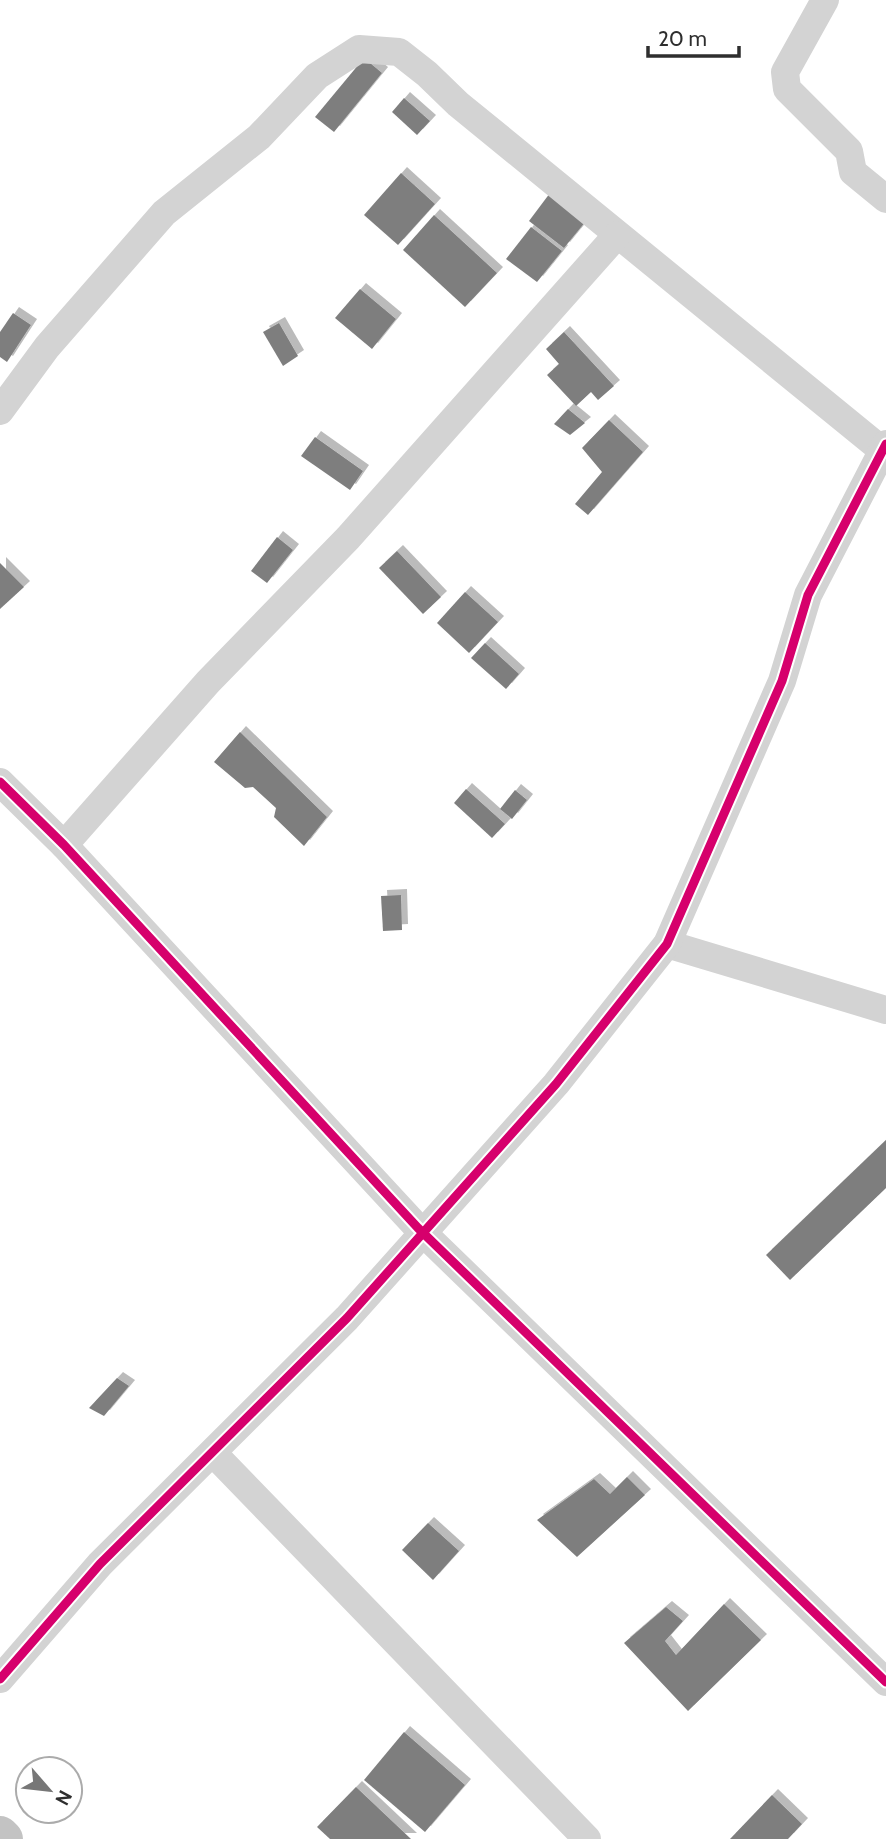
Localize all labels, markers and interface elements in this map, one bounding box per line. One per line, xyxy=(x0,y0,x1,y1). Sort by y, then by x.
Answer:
scale bar xyxy=(648,14,739,58)
text: 20 m xyxy=(658,26,707,51)
north arrow xyxy=(14,1755,84,1825)
text: N xyxy=(50,1786,77,1809)

